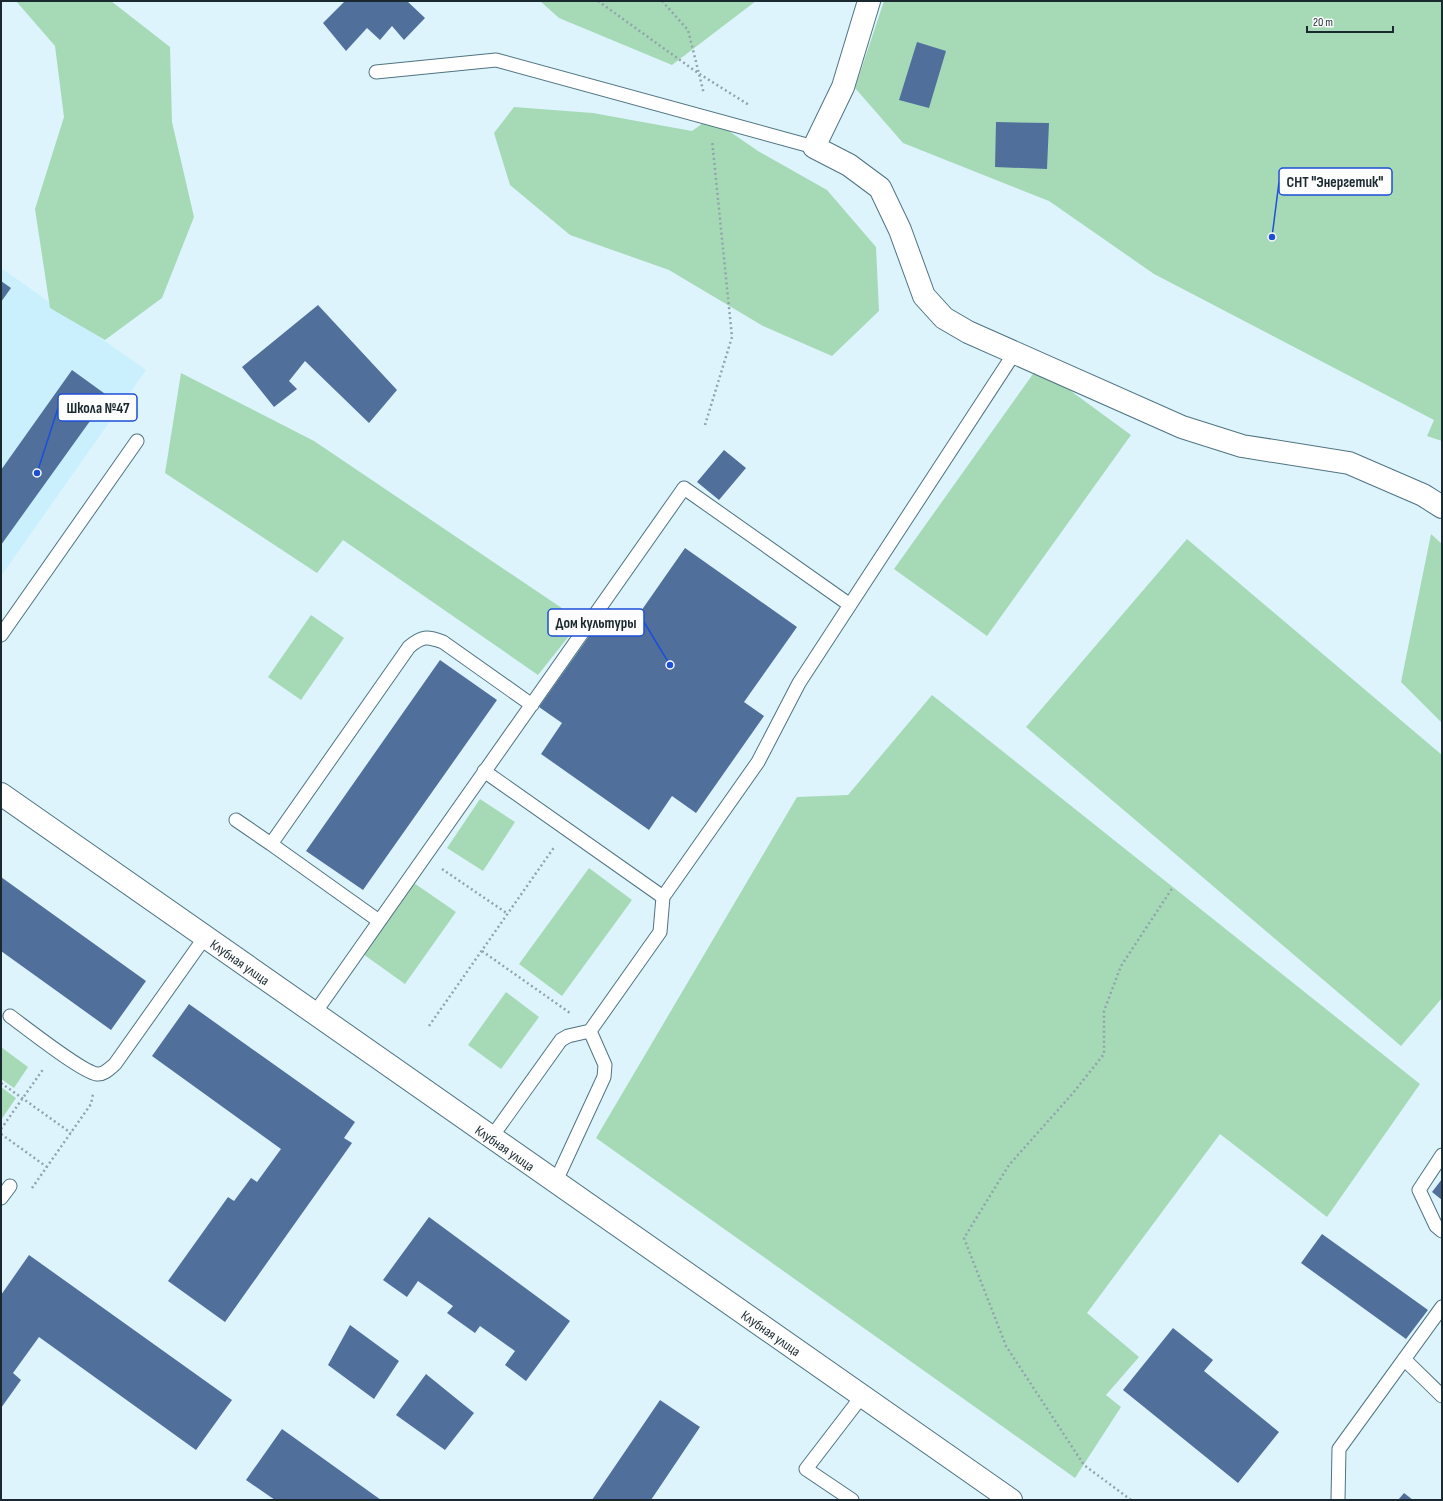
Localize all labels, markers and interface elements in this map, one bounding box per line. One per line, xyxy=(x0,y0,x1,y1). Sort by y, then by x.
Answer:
scale bar xyxy=(1307,8,1393,34)
text: 20 m xyxy=(1313,15,1333,30)
callout: СНТ "Энергетик" xyxy=(1279,168,1392,195)
text: СНТ "Энергетик" xyxy=(1287,173,1383,192)
callout: Школа №47 xyxy=(58,394,137,421)
text: Школа №47 xyxy=(66,399,130,418)
callout: Дом культуры xyxy=(548,609,644,636)
text: Дом культуры xyxy=(556,614,636,633)
street label: Клубная улица xyxy=(207,936,273,989)
street label: Клубная улица xyxy=(472,1122,538,1175)
street label: Клубная улица xyxy=(738,1307,804,1360)

